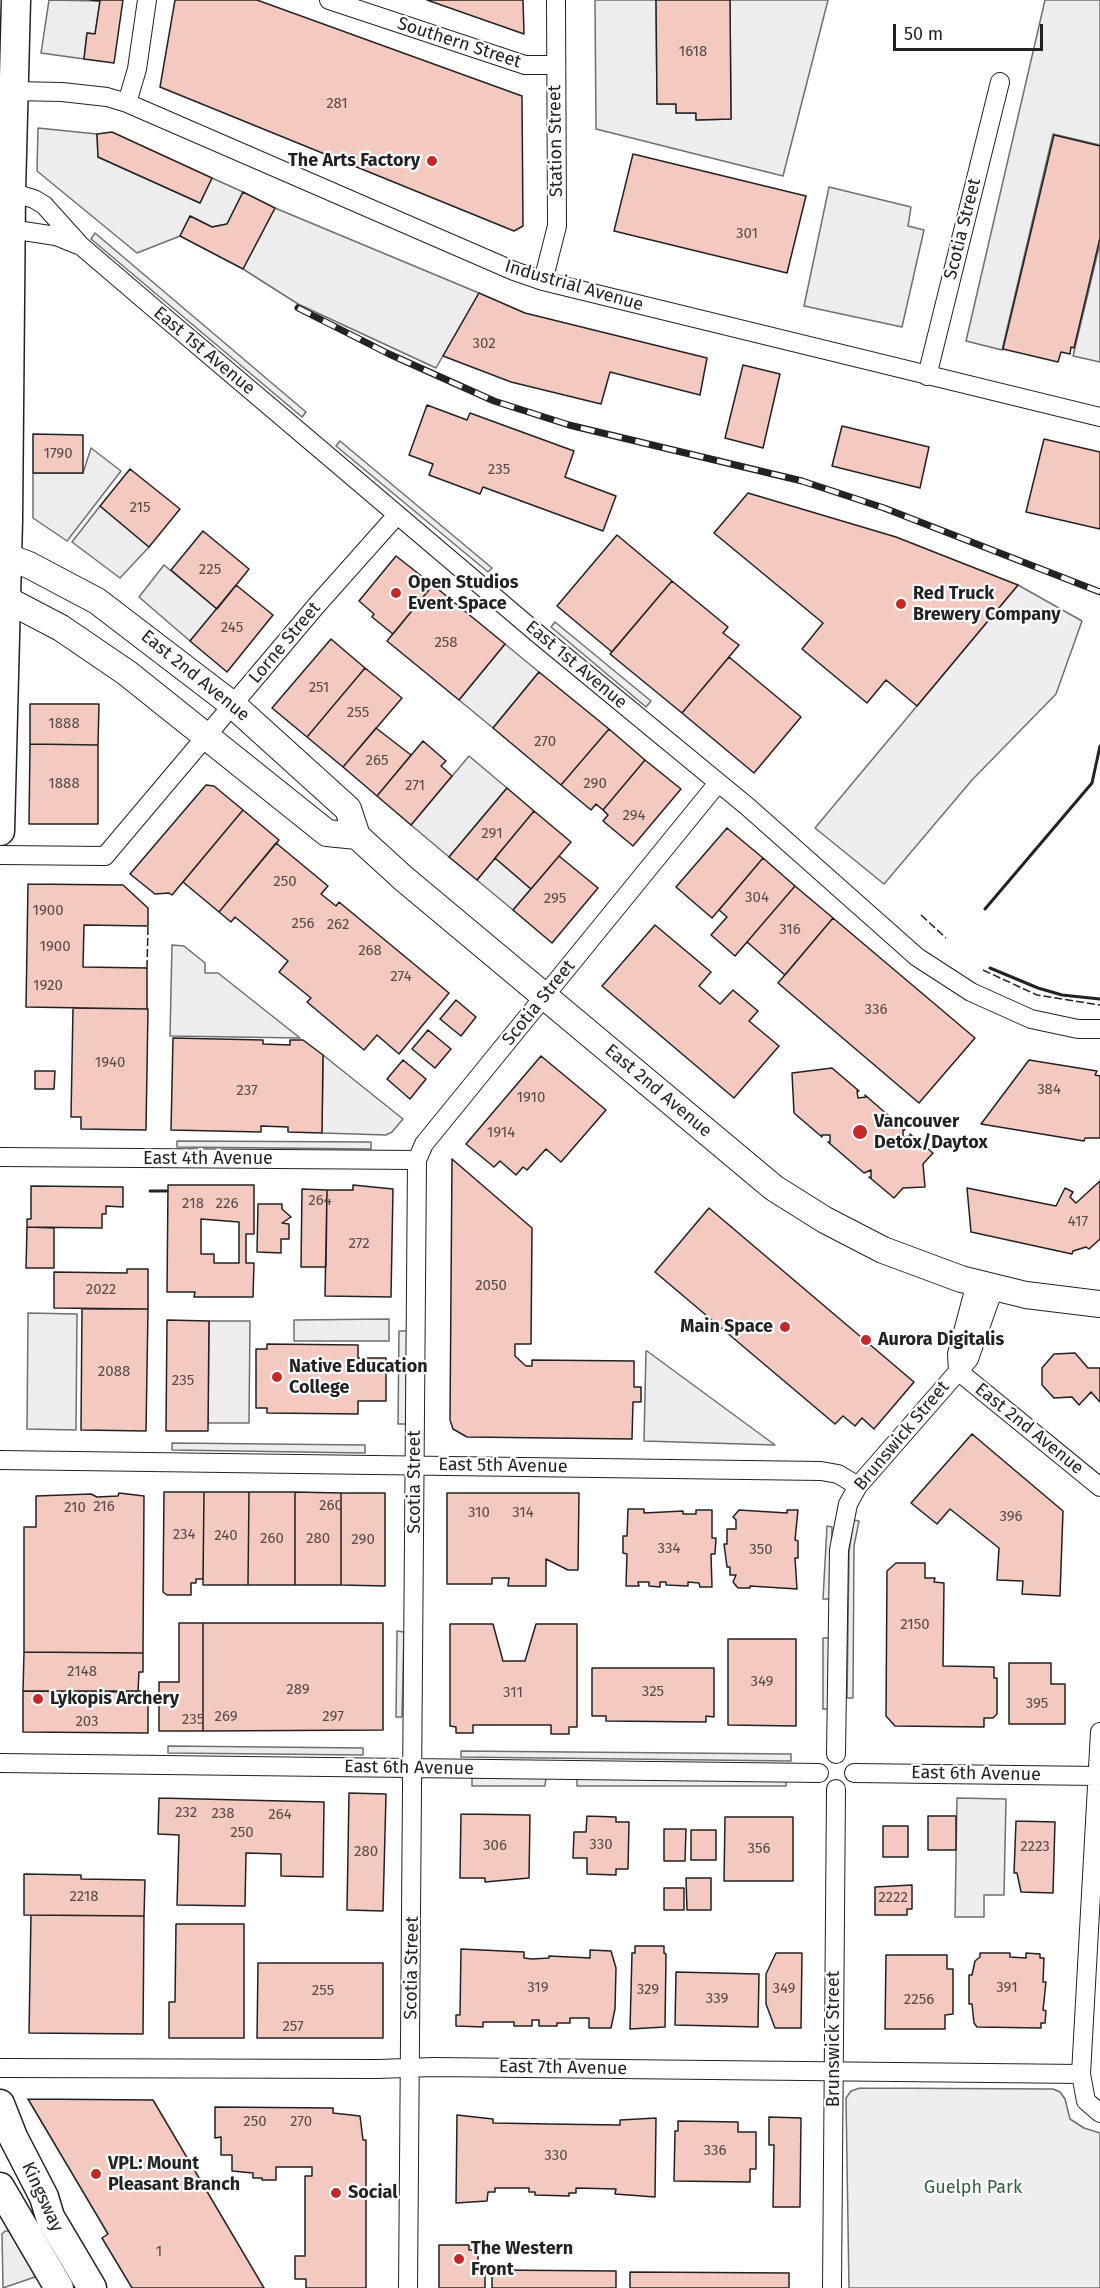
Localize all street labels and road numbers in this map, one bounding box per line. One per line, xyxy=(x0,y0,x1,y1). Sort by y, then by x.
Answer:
street label: Southern Street xyxy=(394,13,524,73)
street label: Station Street xyxy=(544,85,568,197)
street label: Scotia Street xyxy=(940,176,986,282)
street label: Industrial Avenue xyxy=(502,256,646,316)
street label: East 1st Avenue xyxy=(149,302,259,400)
street label: Lorne Street xyxy=(245,598,325,688)
street label: East 1st Avenue xyxy=(521,616,631,714)
street label: East 2nd Avenue xyxy=(136,626,254,726)
street label: Scotia Street xyxy=(498,956,580,1050)
street label: East 2nd Avenue xyxy=(600,1040,716,1142)
street label: East 4th Avenue xyxy=(143,1148,273,1170)
street label: Brunswick Street xyxy=(850,1377,954,1495)
street label: East 2nd Avenue xyxy=(970,1379,1088,1479)
street label: Scotia Street xyxy=(404,1430,426,1534)
street label: East 5th Avenue xyxy=(438,1454,568,1478)
street label: East 6th Avenue xyxy=(344,1756,474,1780)
street label: East 6th Avenue xyxy=(911,1762,1041,1786)
street label: Scotia Street xyxy=(400,1916,424,2020)
street label: Brunswick Street xyxy=(823,1971,845,2107)
street label: East 7th Avenue xyxy=(499,2056,627,2080)
street label: Kingsway xyxy=(16,2159,68,2235)

